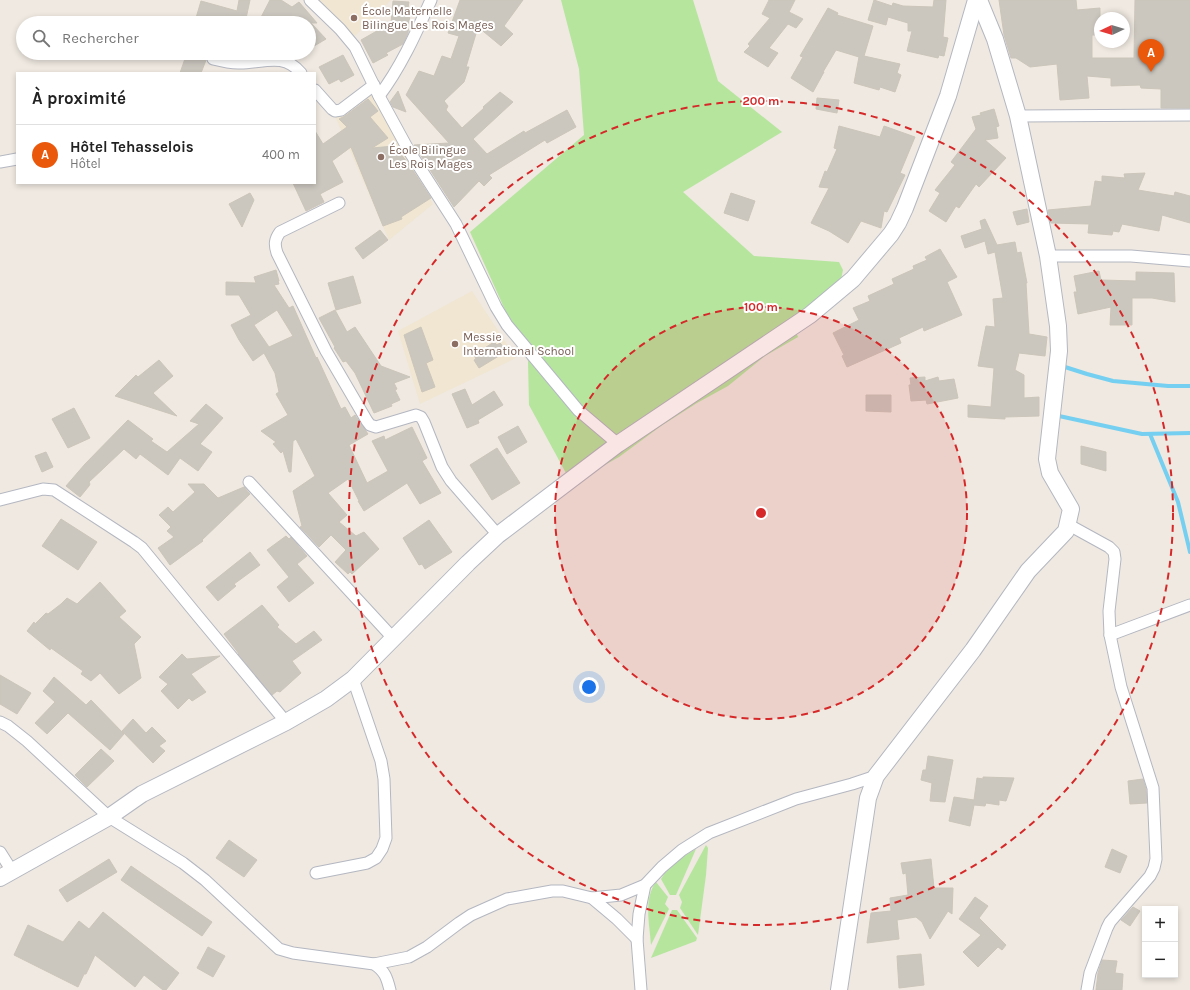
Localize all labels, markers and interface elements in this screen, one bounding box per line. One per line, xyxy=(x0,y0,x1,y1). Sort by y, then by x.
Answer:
place label: École Maternelle Bilingue Les Rois Mages xyxy=(362,3,494,32)
north arrow xyxy=(1094,12,1130,48)
marker: École Maternelle Bilingue Les Rois Mages xyxy=(349,13,359,23)
search box xyxy=(16,16,316,60)
icon: search xyxy=(30,27,52,49)
text: Rechercher xyxy=(62,29,139,47)
pin: A xyxy=(1138,39,1164,72)
text: À proximité xyxy=(32,88,126,108)
text: 200 m xyxy=(743,94,779,108)
text: Hôtel Tehasselois xyxy=(70,138,194,156)
place label: École Bilingue Les Rois Mages xyxy=(389,142,473,171)
text: A xyxy=(41,147,49,162)
text: 400 m xyxy=(262,147,300,162)
marker: École Bilingue Les Rois Mages xyxy=(376,152,386,162)
text: Hôtel xyxy=(70,156,101,171)
text: 100 m xyxy=(744,300,778,314)
place label: Messie International School xyxy=(463,330,574,358)
marker: Messie International School xyxy=(450,339,460,349)
centre of rings xyxy=(754,506,768,520)
your location xyxy=(579,677,599,697)
map controls xyxy=(1142,906,1178,978)
button: + xyxy=(1142,906,1178,942)
button: − xyxy=(1142,942,1178,978)

